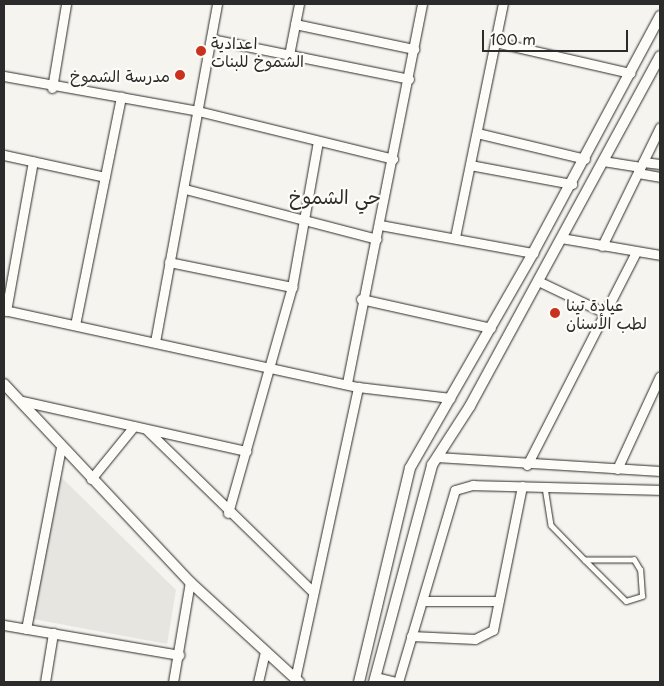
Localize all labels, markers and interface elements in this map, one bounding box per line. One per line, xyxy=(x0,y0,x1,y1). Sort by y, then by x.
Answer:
scale bar xyxy=(484,20,630,52)
text: 100 m xyxy=(490,27,536,50)
place label: اعدادية الشموخ للبنات xyxy=(211,32,304,70)
marker: اعدادية الشموخ للبنات xyxy=(195,45,207,57)
place label: مدرسة الشموخ xyxy=(70,65,170,85)
marker: مدرسة الشموخ xyxy=(174,69,186,81)
district label: حي الشموخ xyxy=(289,186,381,208)
place label: عيادة تينا لطب الأسنان xyxy=(566,294,647,332)
marker: عيادة تينا لطب الأسنان xyxy=(548,306,562,320)

